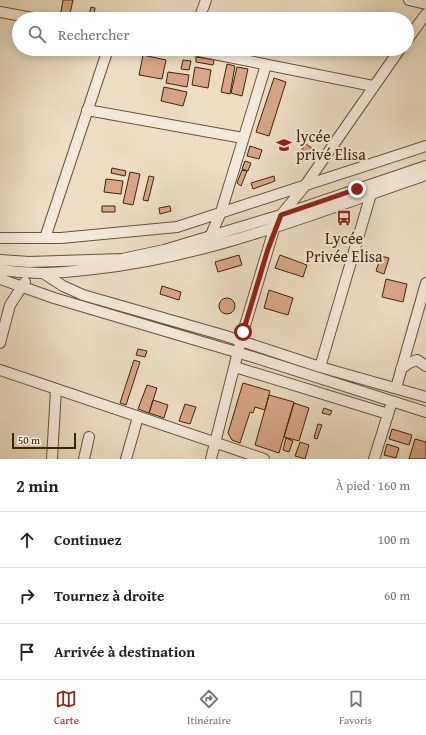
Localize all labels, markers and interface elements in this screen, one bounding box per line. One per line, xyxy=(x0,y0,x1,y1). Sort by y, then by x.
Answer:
search box xyxy=(12,12,414,56)
icon: search xyxy=(26,23,48,45)
text: Rechercher xyxy=(58,24,130,45)
place label: lycée privé Elisa xyxy=(296,124,366,166)
school or university icon: lycée privé Elisa xyxy=(275,136,293,154)
route end xyxy=(348,180,366,198)
bus stop icon: Lycée Privée Elisa xyxy=(335,209,353,227)
place label: Lycée Privée Elisa xyxy=(305,226,383,268)
route start xyxy=(234,323,252,341)
scale bar xyxy=(12,431,76,450)
text: 50 m xyxy=(18,432,40,448)
text: 2 min xyxy=(16,473,58,498)
text: À pied · 160 m xyxy=(335,476,410,495)
icon: ahead xyxy=(16,529,38,551)
text: Continuez xyxy=(54,529,122,550)
text: 100 m xyxy=(378,530,410,549)
icon: right xyxy=(16,585,38,607)
text: Tournez à droite xyxy=(54,585,164,606)
text: 60 m xyxy=(384,586,410,605)
icon: arrive xyxy=(16,641,38,663)
text: Arrivée à destination xyxy=(54,641,195,662)
tab: Carte xyxy=(54,688,79,728)
tab: Itinéraire xyxy=(187,688,231,728)
tab: Favoris xyxy=(339,688,372,728)

